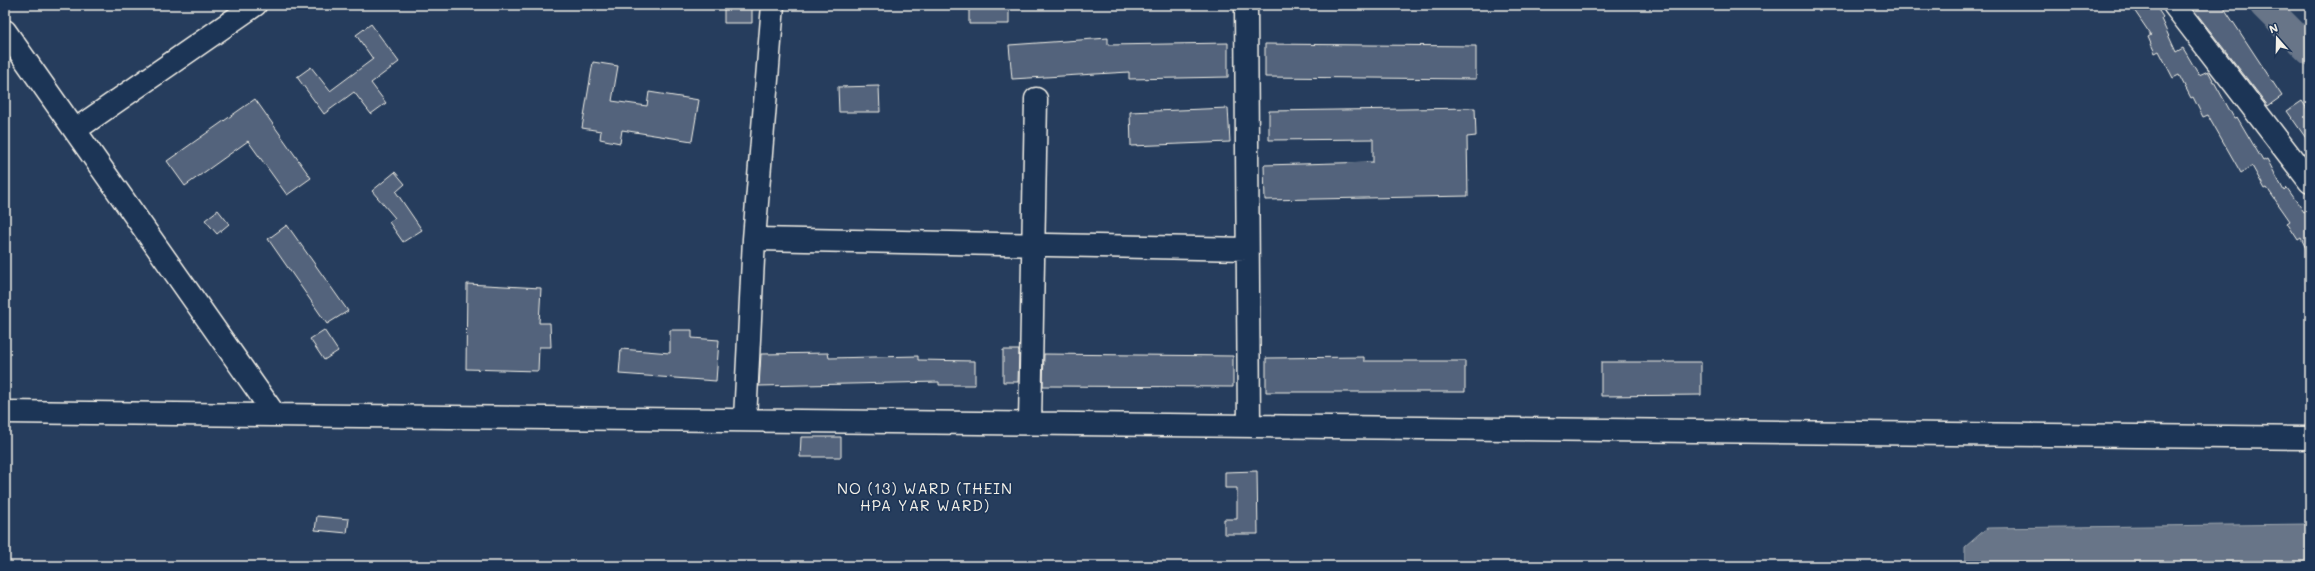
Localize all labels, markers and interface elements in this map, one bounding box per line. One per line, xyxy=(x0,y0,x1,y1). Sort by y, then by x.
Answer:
north arrow xyxy=(2257,18,2297,58)
text: N xyxy=(2267,20,2280,37)
district label: NO (13) WARD (THEIN HPA YAR WARD) xyxy=(837,478,1013,515)

